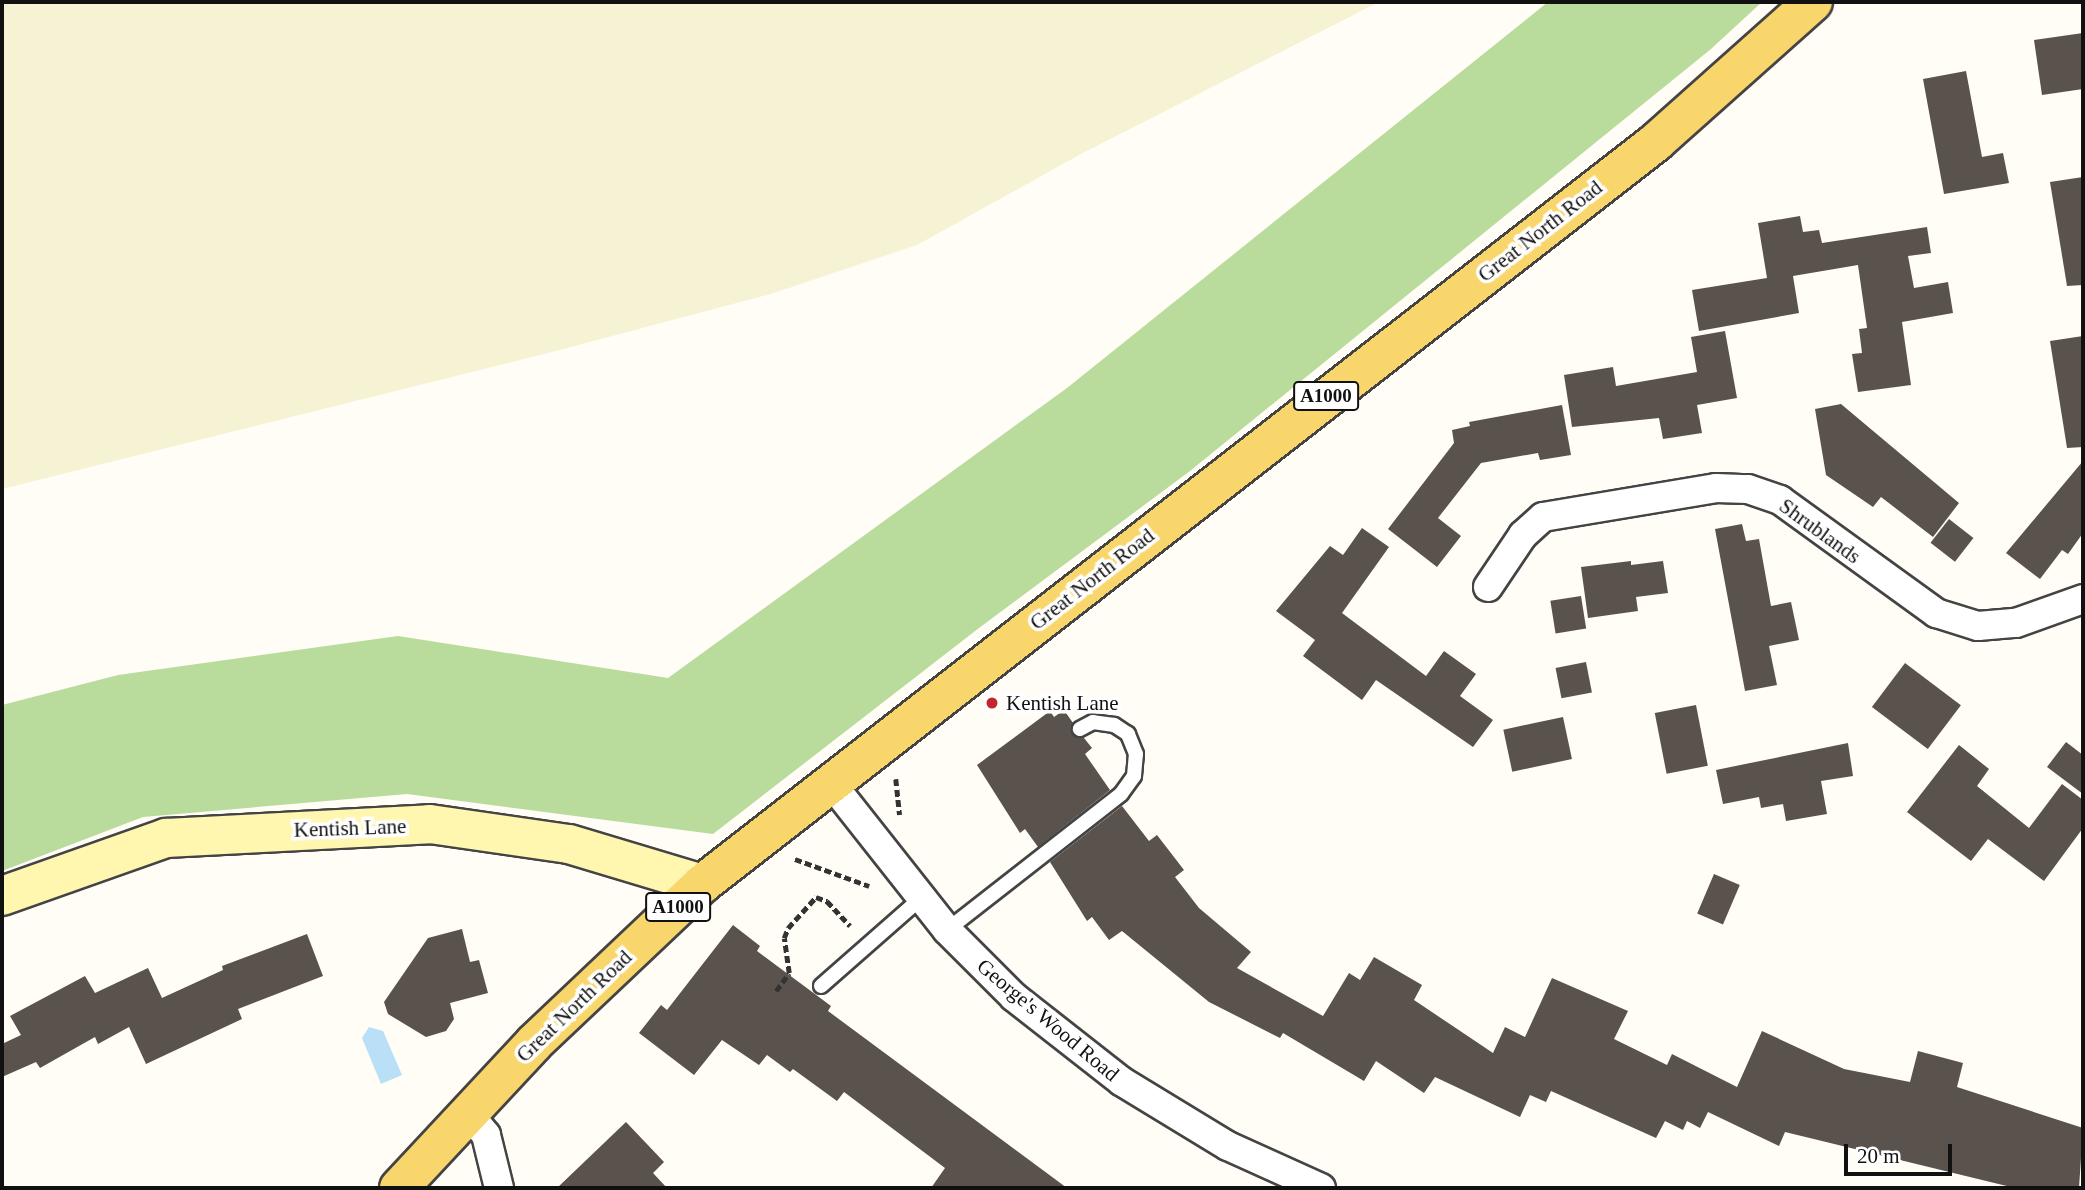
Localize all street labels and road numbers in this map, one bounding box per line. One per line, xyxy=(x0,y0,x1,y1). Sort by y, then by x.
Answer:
street label: Great North Road xyxy=(1473,175,1607,287)
road number: A1000 xyxy=(1293,380,1359,412)
street label: Shrublands xyxy=(1774,493,1866,569)
street label: Great North Road xyxy=(1025,523,1159,635)
street label: Kentish Lane xyxy=(293,813,407,843)
road number: A1000 xyxy=(645,892,711,923)
street label: Great North Road xyxy=(511,945,637,1067)
street label: George's Wood Road xyxy=(972,953,1124,1087)

